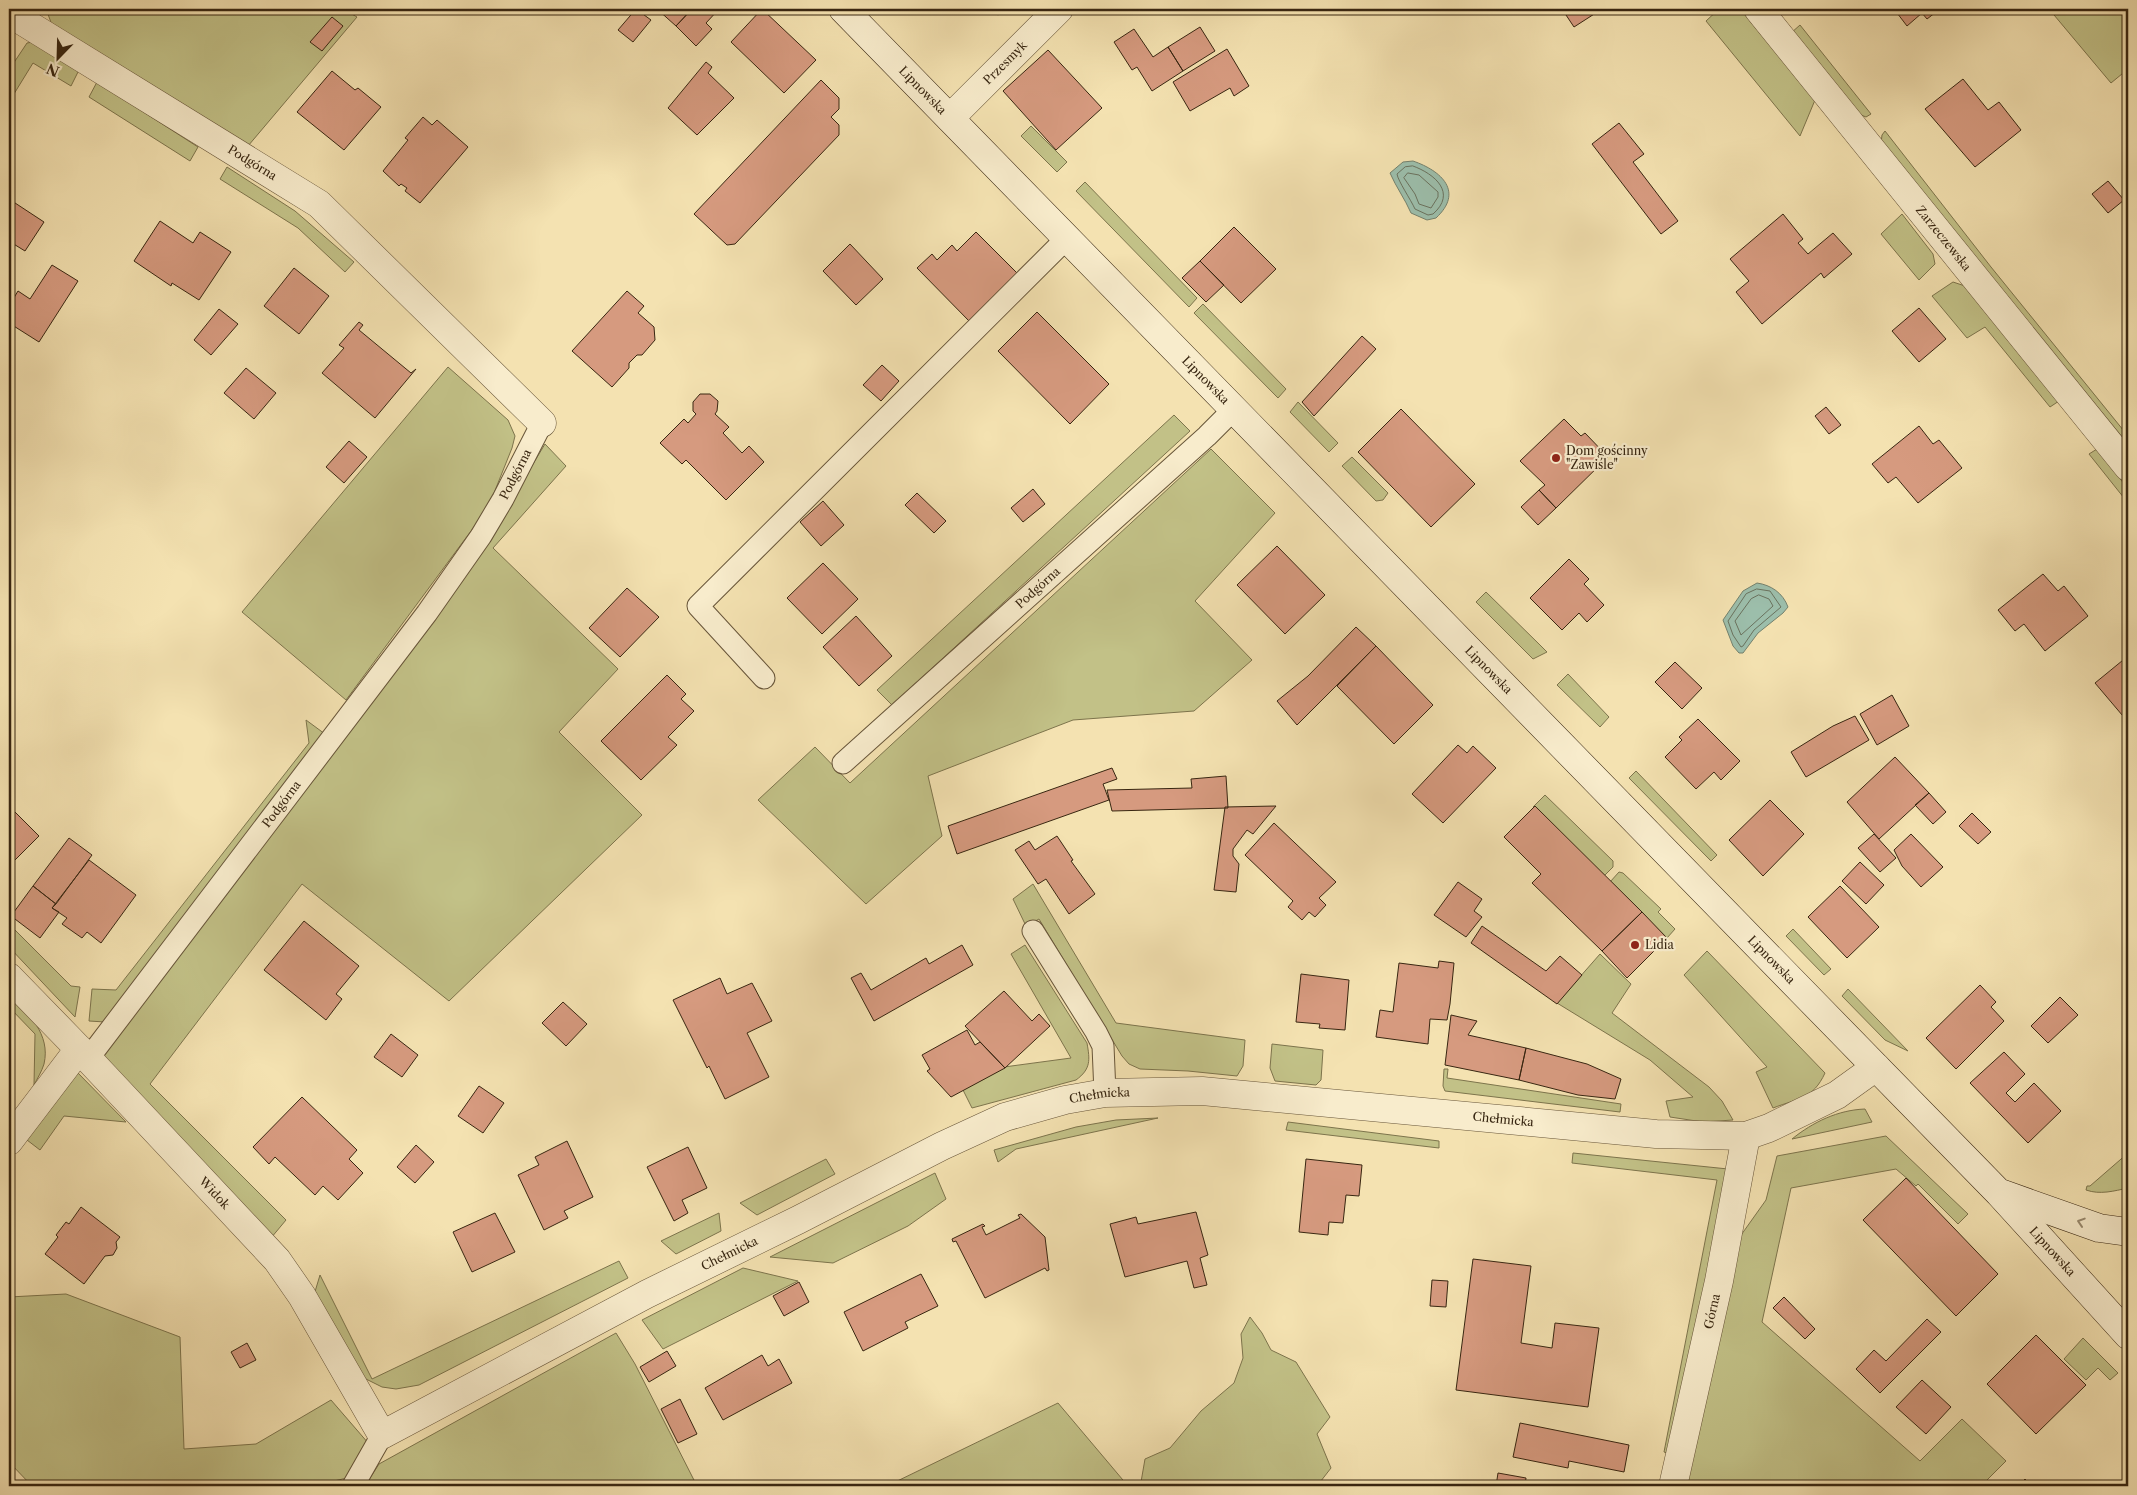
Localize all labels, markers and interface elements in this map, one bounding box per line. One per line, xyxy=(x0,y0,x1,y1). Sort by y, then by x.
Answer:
north arrow xyxy=(32,32,82,82)
street label: Przesmyk xyxy=(980,37,1031,87)
text: N xyxy=(44,59,62,81)
street label: Lipnowska xyxy=(896,63,950,118)
street label: Podgórna xyxy=(225,142,280,184)
street label: Zarzeczewska xyxy=(1913,203,1975,274)
street label: Lipnowska xyxy=(1179,353,1233,408)
place label: Dom gościnny "Zawiśle" xyxy=(1566,443,1648,472)
street label: Podgórna xyxy=(496,446,535,502)
marker: Dom gościnny "Zawiśle" xyxy=(1550,452,1562,464)
street label: Podgórna xyxy=(1012,563,1063,611)
street label: Lipnowska xyxy=(1462,643,1516,697)
street label: Podgórna xyxy=(259,777,304,830)
street label: Lipnowska xyxy=(1745,932,1799,987)
place label: Lidia xyxy=(1645,937,1674,952)
marker: Lidia xyxy=(1629,939,1641,951)
street label: Chełmicka xyxy=(1068,1084,1131,1106)
street label: Chełmicka xyxy=(1472,1109,1535,1129)
street label: Widok xyxy=(195,1173,234,1213)
one-way arrow xyxy=(2077,1218,2085,1228)
street label: Lipnowska xyxy=(2026,1224,2079,1280)
street label: Chełmicka xyxy=(698,1233,761,1273)
street label: Górna xyxy=(1700,1291,1723,1330)

